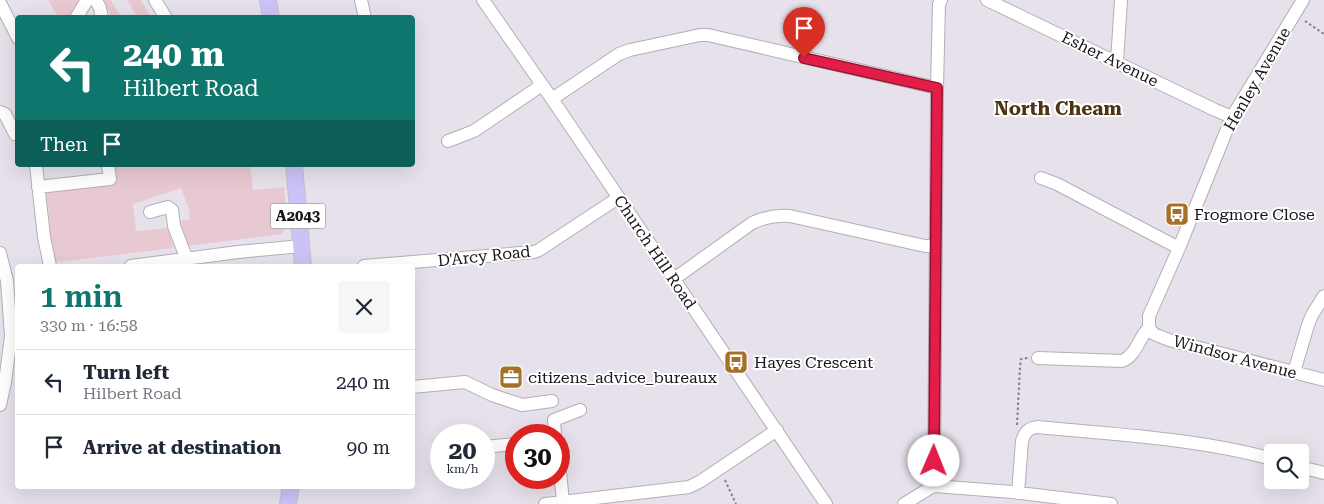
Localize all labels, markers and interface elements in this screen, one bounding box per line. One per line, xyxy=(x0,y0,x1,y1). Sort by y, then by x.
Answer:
pin xyxy=(783,7,825,58)
icon: arrive xyxy=(790,14,818,42)
street label: Henley Avenue xyxy=(1220,24,1294,134)
street label: Esher Avenue xyxy=(1059,27,1162,91)
text: 240 m xyxy=(123,34,224,75)
icon: left xyxy=(40,35,105,100)
text: Hilbert Road xyxy=(123,76,259,101)
district label: North Cheam xyxy=(994,97,1122,120)
icon: arrive xyxy=(98,130,126,158)
text: Then xyxy=(40,133,88,156)
street label: Church Hill Road xyxy=(610,192,700,312)
bus stop icon: Frogmore Close xyxy=(1164,201,1190,227)
road number: A2043 xyxy=(270,204,326,228)
place label: Frogmore Close xyxy=(1194,205,1315,224)
street label: D'Arcy Road xyxy=(437,242,531,270)
text: 1 min xyxy=(40,279,123,314)
button: close xyxy=(338,281,390,333)
text: 330 m · 16:58 xyxy=(40,316,138,335)
street label: Windsor Avenue xyxy=(1171,331,1299,383)
bus stop icon: Hayes Crescent xyxy=(723,349,749,375)
place label: Hayes Crescent xyxy=(754,353,873,372)
text: Turn left xyxy=(83,361,169,384)
office icon: citizens_advice_bureaux xyxy=(498,364,524,390)
icon: left xyxy=(40,368,68,396)
place label: citizens_advice_bureaux xyxy=(528,368,718,387)
text: 240 m xyxy=(336,371,390,394)
text: Hilbert Road xyxy=(83,384,182,403)
speed limit sign: 30 xyxy=(505,424,570,489)
icon: arrive xyxy=(40,433,68,461)
position arrow xyxy=(907,434,959,486)
text: Arrive at destination xyxy=(83,436,281,459)
text: 90 m xyxy=(347,436,390,459)
text: 20 xyxy=(448,436,477,465)
map controls xyxy=(1264,444,1309,489)
button: search xyxy=(1264,444,1309,489)
text: km/h xyxy=(446,462,479,476)

